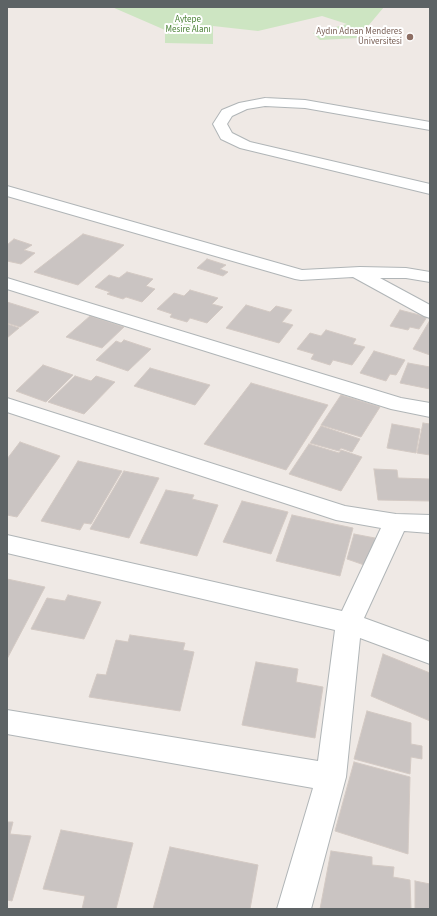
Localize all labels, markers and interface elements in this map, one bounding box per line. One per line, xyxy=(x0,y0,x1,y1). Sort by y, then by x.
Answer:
park label: Aytepe Mesire Alanı xyxy=(165,15,211,36)
place label: Aydın Adnan Menderes Üniversitesi xyxy=(316,27,402,48)
marker: Aydın Adnan Menderes Üniversitesi xyxy=(405,32,415,42)

